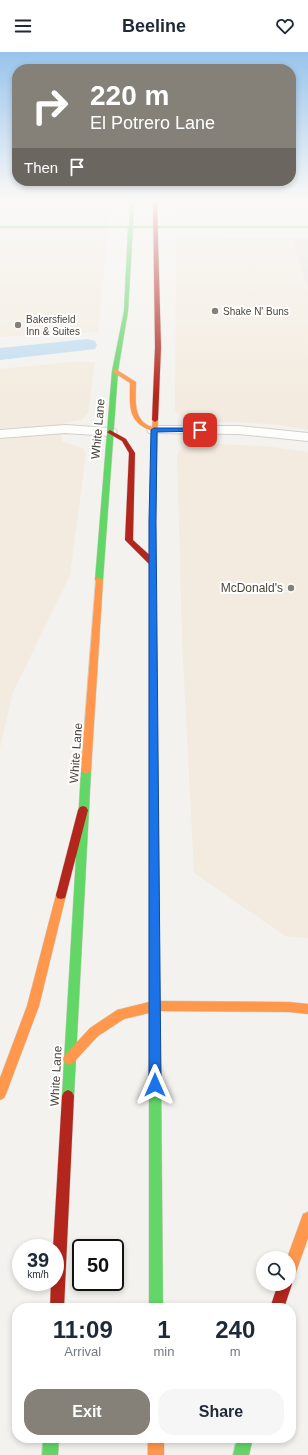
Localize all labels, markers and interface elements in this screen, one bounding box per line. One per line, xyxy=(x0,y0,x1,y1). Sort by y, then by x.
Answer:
icon: menu xyxy=(12,15,34,37)
icon: heart xyxy=(274,15,296,37)
text: Beeline xyxy=(122,16,186,36)
icon: right xyxy=(24,80,76,132)
text: 220 m xyxy=(90,80,169,111)
text: El Potrero Lane xyxy=(90,113,215,133)
icon: arrive xyxy=(66,156,88,178)
text: Then xyxy=(24,159,58,176)
marker: Shake N' Buns xyxy=(210,306,220,316)
place label: Shake N' Buns xyxy=(223,306,289,317)
place label: Bakersfield Inn & Suites xyxy=(26,314,80,337)
marker: Bakersfield Inn & Suites xyxy=(13,320,23,330)
street label: White Lane xyxy=(88,398,108,460)
pin xyxy=(183,413,217,447)
icon: arrive xyxy=(189,419,211,441)
place label: McDonald's xyxy=(221,581,283,595)
marker: McDonald's xyxy=(286,583,296,593)
street label: White Lane xyxy=(67,722,85,784)
street label: White Lane xyxy=(47,1045,65,1107)
position arrow xyxy=(134,1064,176,1106)
speed limit sign: 50 xyxy=(72,1239,124,1291)
text: 39 xyxy=(27,1249,49,1271)
map controls xyxy=(256,1251,296,1291)
button: search xyxy=(256,1251,296,1291)
text: km/h xyxy=(27,1269,49,1280)
text: 11:09 xyxy=(53,1316,113,1343)
text: 1 xyxy=(157,1316,171,1343)
text: 240 xyxy=(215,1316,255,1343)
text: Arrival xyxy=(64,1344,101,1359)
text: min xyxy=(154,1344,174,1359)
text: m xyxy=(230,1344,241,1359)
button: Exit xyxy=(24,1389,150,1435)
button: Share xyxy=(158,1389,284,1435)

